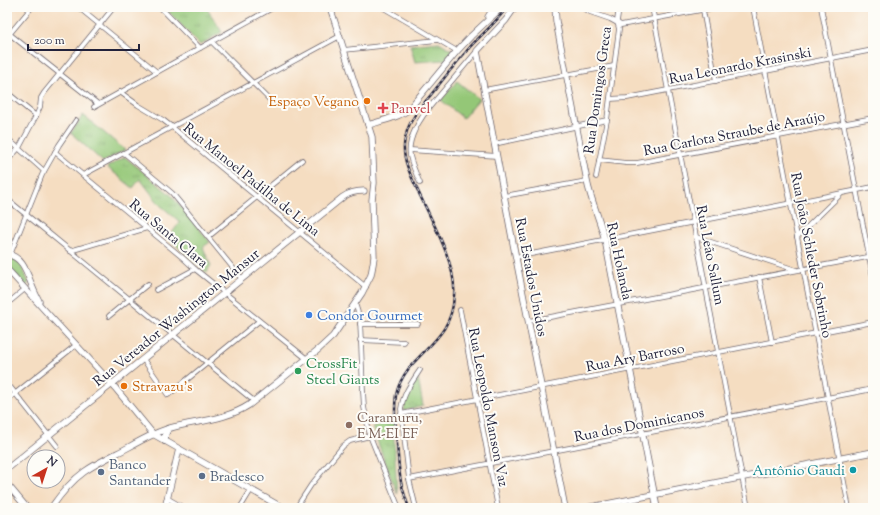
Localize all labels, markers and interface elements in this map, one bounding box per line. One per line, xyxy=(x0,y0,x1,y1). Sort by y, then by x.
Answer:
street label: Rua Domingos Greca xyxy=(580,25,618,155)
scale bar xyxy=(28,26,139,52)
text: 200 m xyxy=(34,32,65,50)
street label: Rua Leonardo Krasinski xyxy=(668,43,813,91)
place label: Espaço Vegano xyxy=(269,93,359,113)
marker: Espaço Vegano xyxy=(362,96,372,106)
place label: Panvel xyxy=(391,100,430,120)
marker: Panvel xyxy=(378,103,388,113)
street label: Rua Carlota Straube de Araújo xyxy=(642,107,827,162)
street label: Rua Manoel Padilha de Lima xyxy=(178,119,324,242)
street label: Rua João Schleder Sobrinho xyxy=(784,171,836,340)
street label: Rua Santa Clara xyxy=(124,196,212,274)
street label: Rua Leão Sallum xyxy=(690,204,729,307)
street label: Rua Estados Unidos xyxy=(509,216,551,338)
street label: Rua Holanda xyxy=(600,221,636,302)
street label: Rua Vereador Washington Mansur xyxy=(90,244,265,392)
place label: Condor Gourmet xyxy=(317,307,423,327)
marker: Condor Gourmet xyxy=(304,310,314,320)
street label: Rua Leopoldo Manson Vaz xyxy=(462,326,512,489)
street label: Rua Ary Barroso xyxy=(584,340,687,378)
place label: CrossFit Steel Giants xyxy=(306,355,379,391)
marker: CrossFit Steel Giants xyxy=(293,366,303,376)
place label: Stravazu's xyxy=(132,378,193,398)
marker: Stravazu's xyxy=(119,381,129,391)
street label: Rua dos Dominicanos xyxy=(573,404,706,448)
place label: Caramuru, E M-EI EF xyxy=(357,409,422,445)
marker: Caramuru, E M-EI EF xyxy=(344,420,354,430)
north arrow xyxy=(26,449,66,489)
text: N xyxy=(42,452,60,471)
place label: Banco Santander xyxy=(109,456,172,492)
place label: Antônio Gaudi xyxy=(753,462,845,482)
marker: Antônio Gaudi xyxy=(848,465,858,475)
marker: Banco Santander xyxy=(96,467,106,477)
place label: Bradesco xyxy=(210,468,264,488)
marker: Bradesco xyxy=(197,471,207,481)

